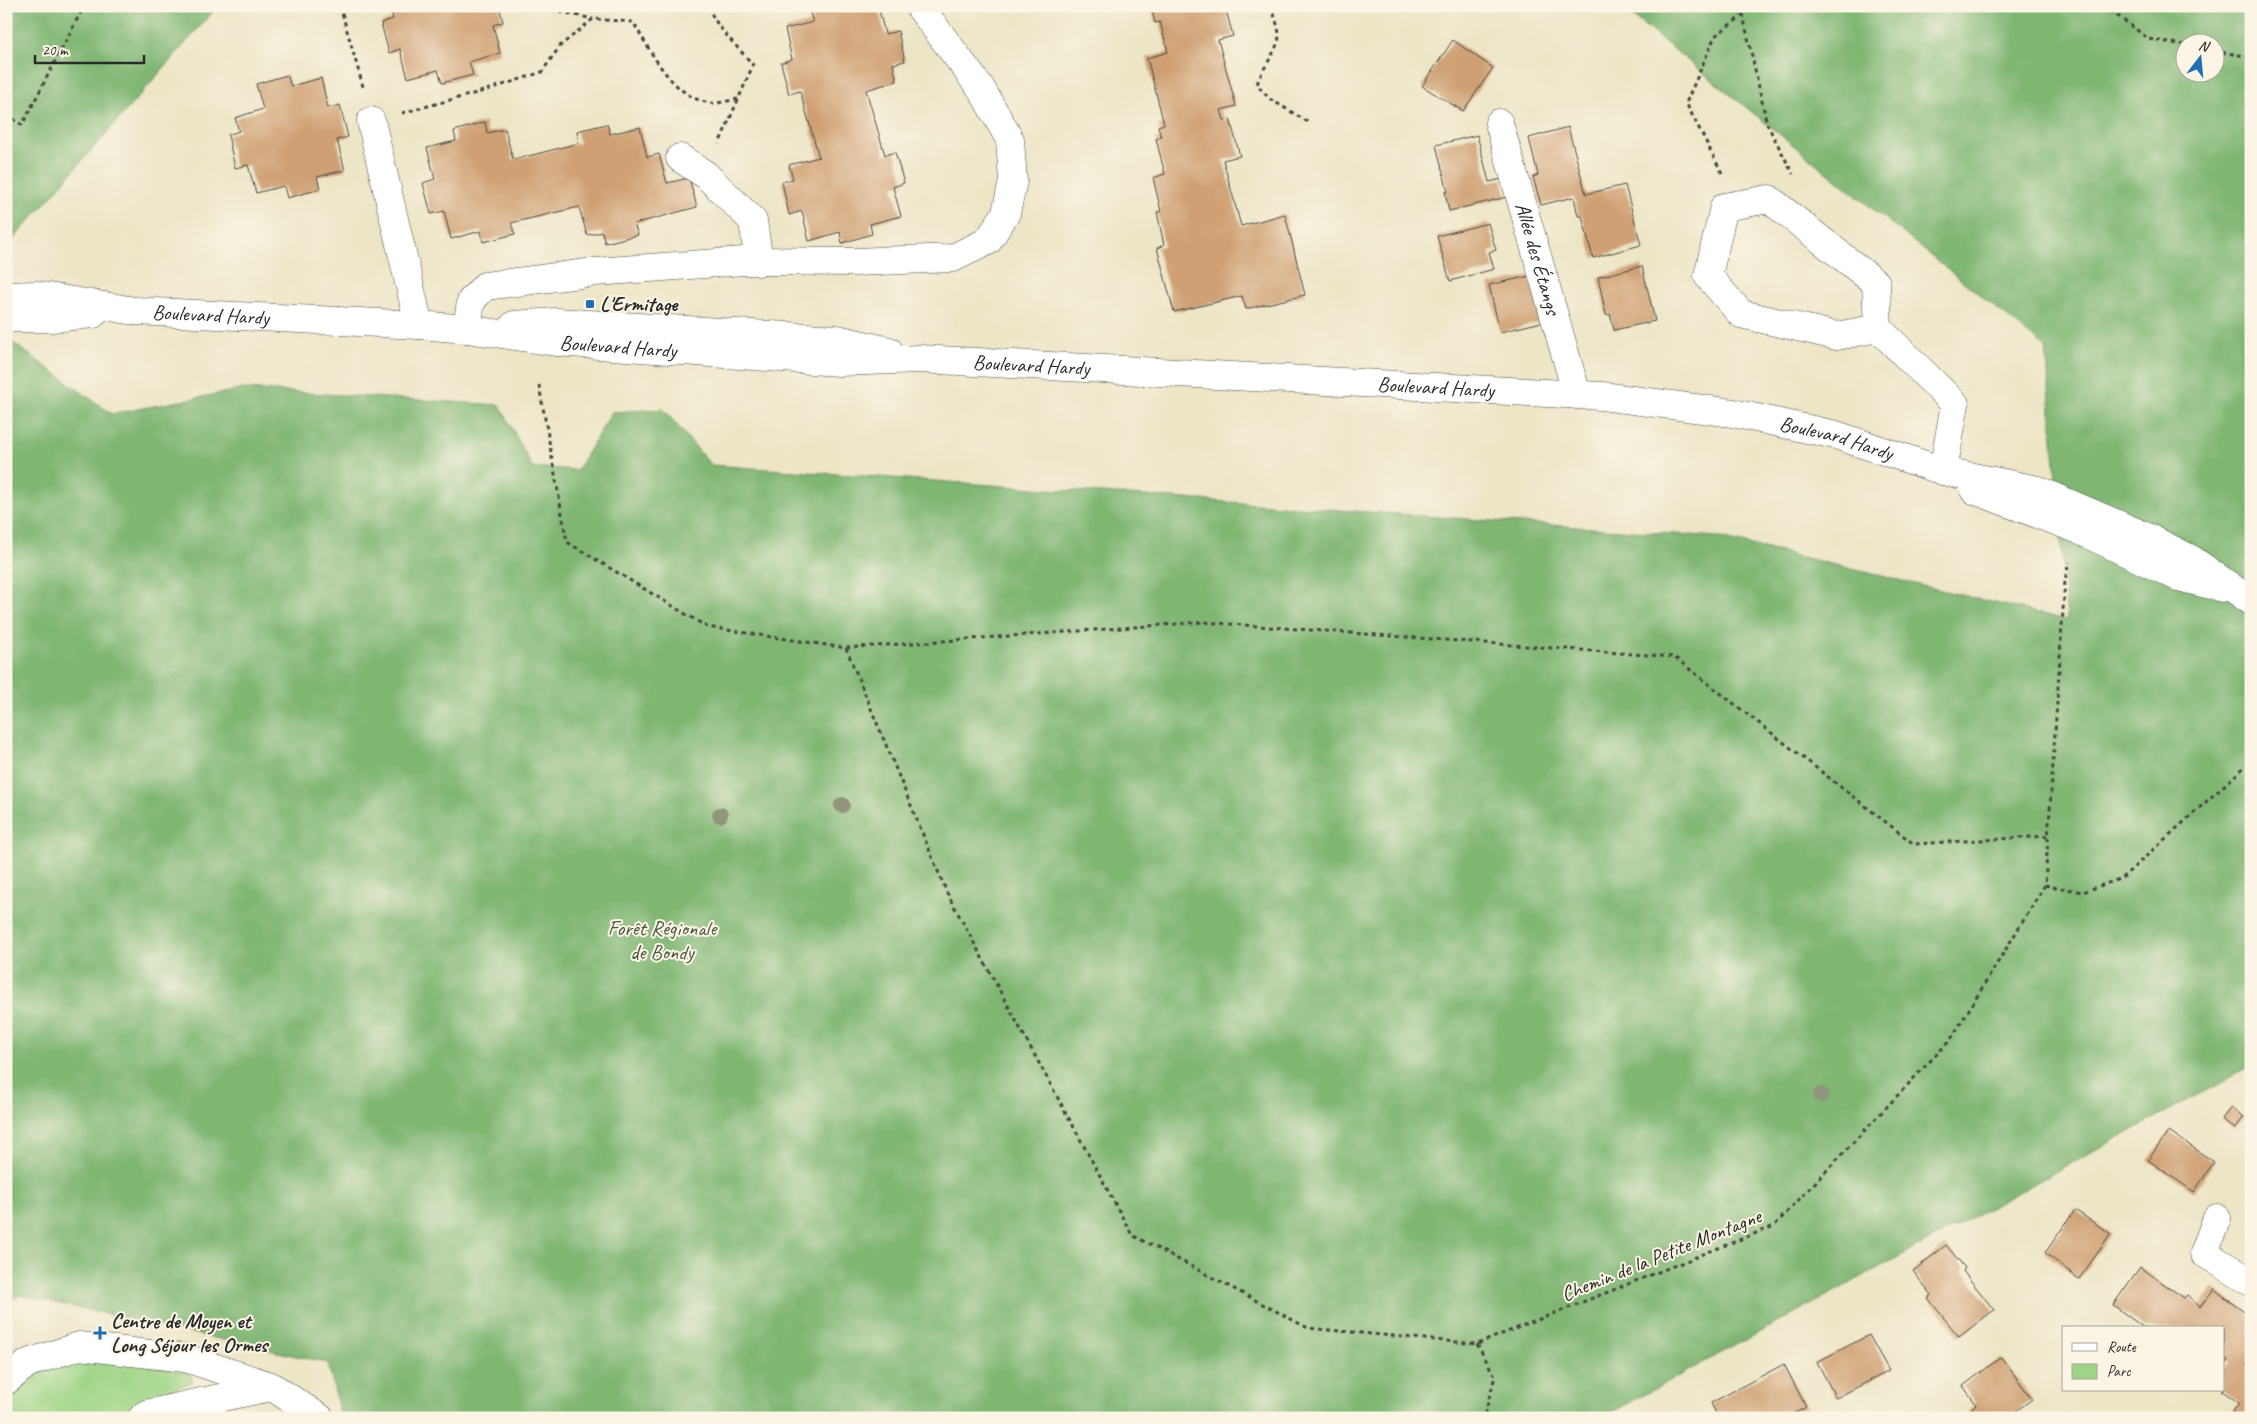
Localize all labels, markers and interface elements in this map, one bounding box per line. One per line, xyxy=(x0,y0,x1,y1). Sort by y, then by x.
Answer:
scale bar xyxy=(35,32,144,64)
north arrow xyxy=(2174,32,2224,82)
text: N xyxy=(2197,37,2212,56)
text: 20 m xyxy=(42,41,69,60)
street label: Allée des Étangs xyxy=(1509,199,1567,319)
place label: L'Ermitage xyxy=(600,291,679,317)
marker: L'Ermitage xyxy=(584,298,596,310)
street label: Boulevard Hardy xyxy=(152,299,271,331)
street label: Boulevard Hardy xyxy=(559,329,679,364)
street label: Boulevard Hardy xyxy=(972,349,1092,381)
street label: Boulevard Hardy xyxy=(1377,371,1497,403)
street label: Boulevard Hardy xyxy=(1777,410,1898,467)
park label: Forêt Régionale de Bondy xyxy=(608,915,718,965)
street label: Chemin de la Petite Montagne xyxy=(1557,1202,1767,1307)
place label: Centre de Moyen et Long Séjour les Ormes xyxy=(111,1308,270,1358)
marker: Centre de Moyen et Long Séjour les Ormes xyxy=(93,1326,107,1340)
legend xyxy=(2062,1326,2224,1392)
text: Route xyxy=(2107,1338,2137,1357)
text: Parc xyxy=(2107,1362,2131,1381)

